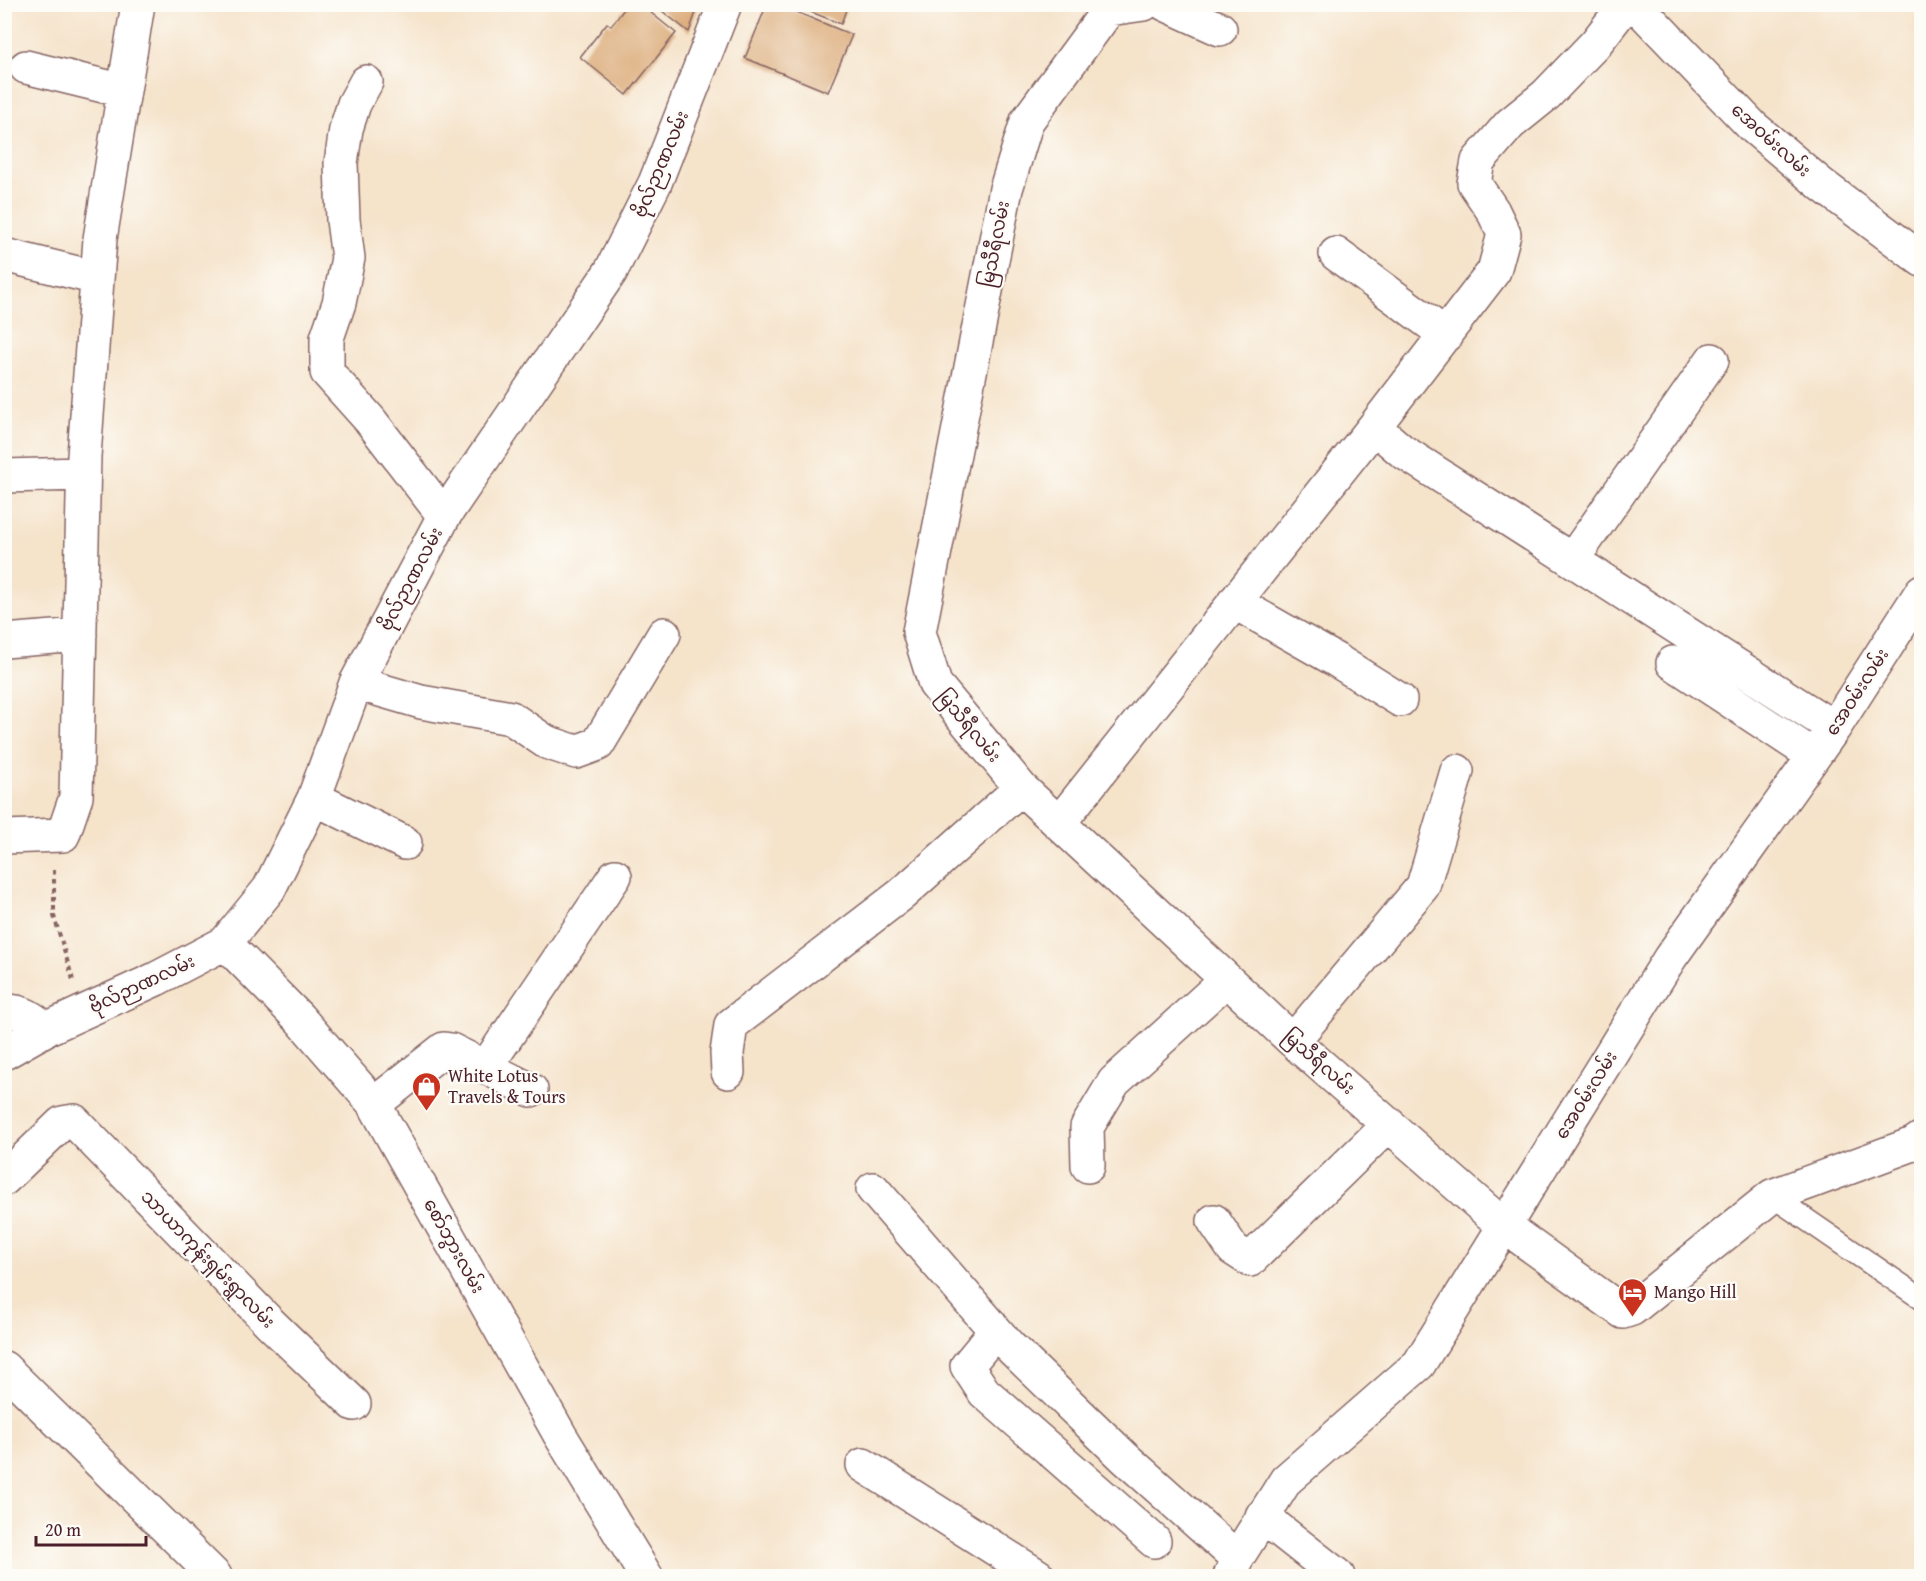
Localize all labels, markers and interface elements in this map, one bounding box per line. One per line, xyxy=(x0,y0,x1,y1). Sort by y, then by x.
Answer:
street label: အေဝမ်းလမ်း xyxy=(1725,96,1817,183)
street label: ဗိုလ်ဉာဏလမ်း xyxy=(626,106,697,222)
street label: မြသီရီလမ်း xyxy=(973,198,1018,290)
street label: ဗိုလ်ဉာဏလမ်း xyxy=(372,522,451,636)
street label: အေဝမ်းလမ်း xyxy=(1818,643,1895,741)
street label: မြသီရီလမ်း xyxy=(929,683,1008,769)
street label: ဗိုလ်ဉာဏလမ်း xyxy=(85,947,200,1022)
street label: မြသီရီလမ်း xyxy=(1276,1023,1361,1102)
street label: အေဝမ်းလမ်း xyxy=(1548,1045,1623,1144)
place label: White Lotus Travels & Tours xyxy=(448,1062,566,1110)
shop icon: White Lotus Travels & Tours xyxy=(411,1070,443,1112)
street label: သာယာကုန်းရှမ်းရွာလမ်း xyxy=(133,1183,282,1335)
street label: စော်ဘွားလမ်း xyxy=(415,1193,492,1299)
hotel icon: Mango Hill xyxy=(1617,1276,1649,1318)
place label: Mango Hill xyxy=(1654,1278,1737,1305)
scale bar xyxy=(36,1509,146,1547)
text: 20 m xyxy=(45,1516,81,1543)

